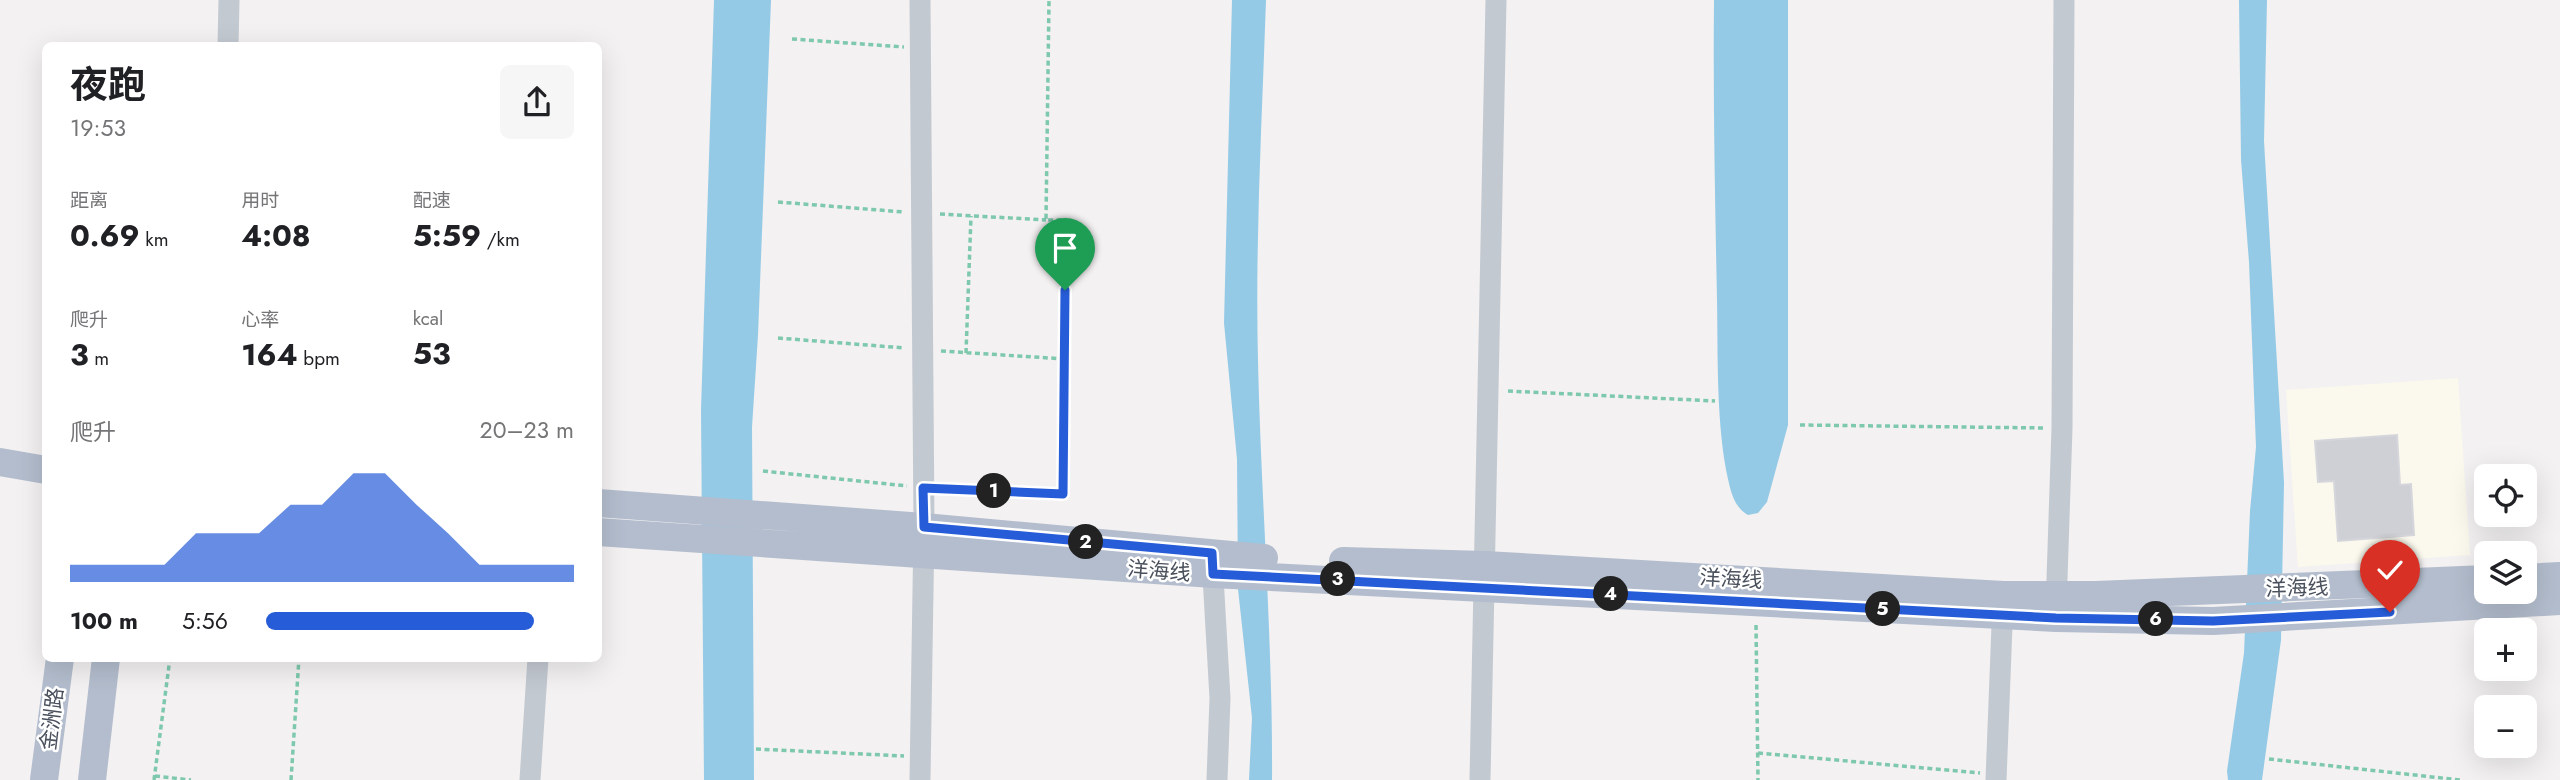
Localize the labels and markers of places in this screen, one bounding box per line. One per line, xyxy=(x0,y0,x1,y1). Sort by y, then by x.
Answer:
pin xyxy=(1035,218,1095,290)
pin: 1 xyxy=(976,474,1012,508)
pin: 2 xyxy=(1068,524,1104,560)
pin xyxy=(2360,540,2420,612)
pin: 3 xyxy=(1320,562,1356,596)
pin: 4 xyxy=(1594,576,1628,612)
pin: 5 xyxy=(1866,592,1900,626)
pin: 6 xyxy=(2138,602,2174,636)

